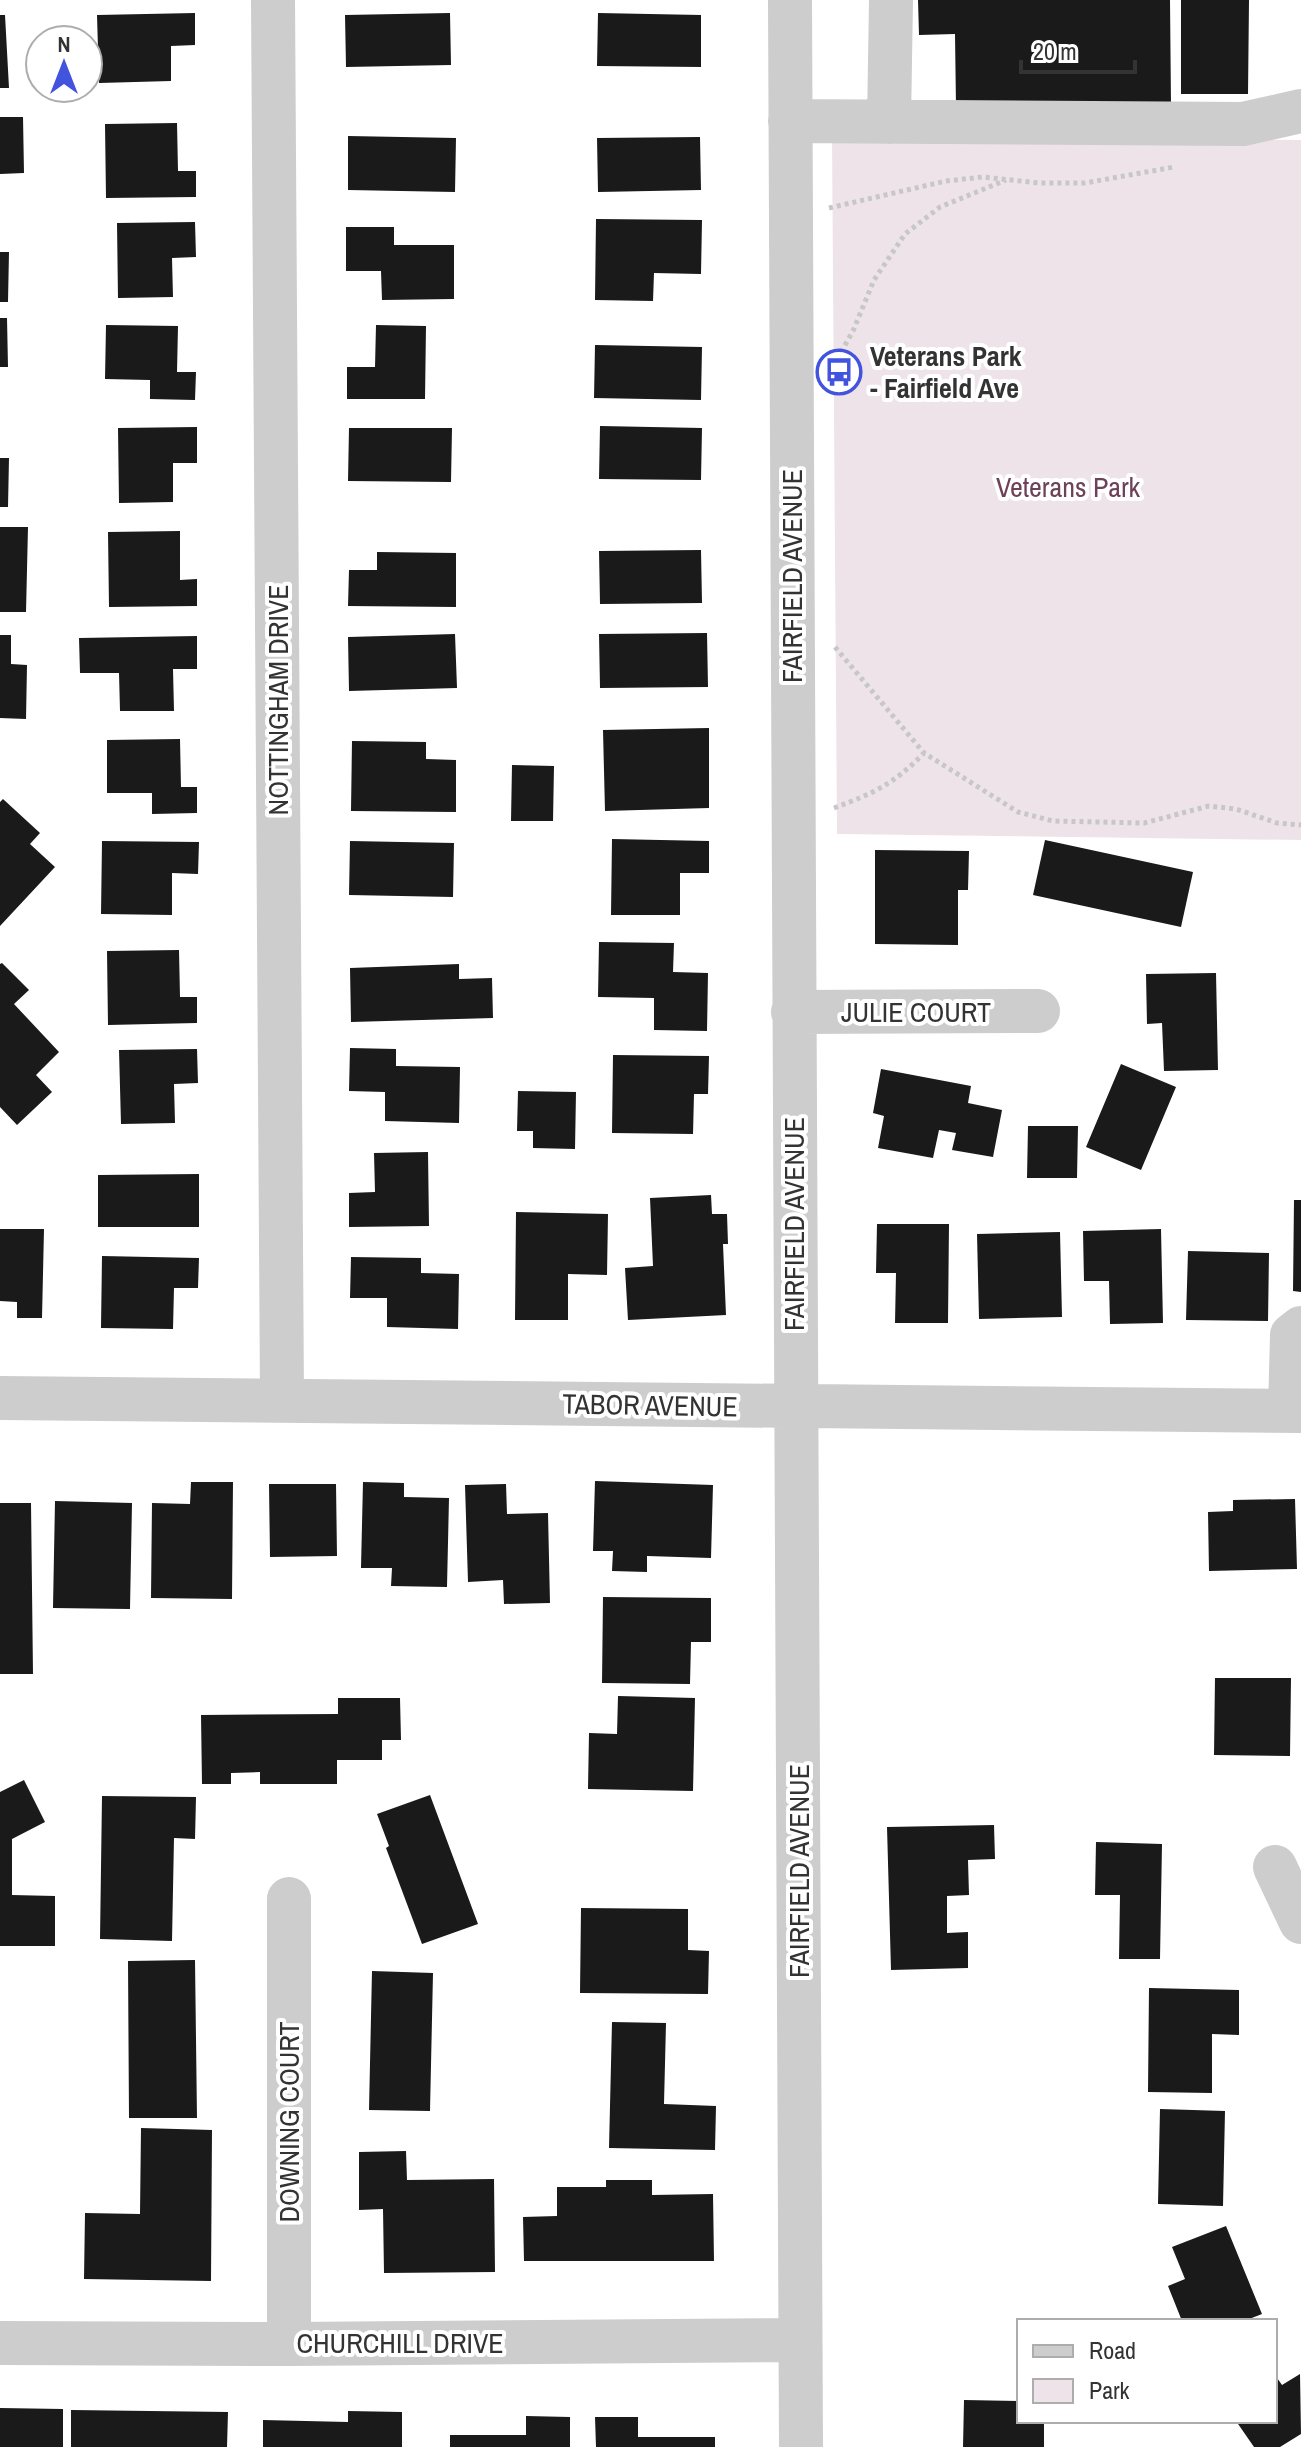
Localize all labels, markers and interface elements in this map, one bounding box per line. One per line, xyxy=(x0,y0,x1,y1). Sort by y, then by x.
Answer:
north arrow xyxy=(24,24,104,104)
scale bar xyxy=(1021,24,1135,74)
text: N xyxy=(57,29,71,59)
text: 20 m xyxy=(1033,35,1077,67)
place label: Veterans Park - Fairfield Ave xyxy=(870,337,1022,407)
bus stop icon: Veterans Park - Fairfield Ave xyxy=(815,348,863,396)
park label: Veterans Park xyxy=(996,468,1141,506)
street label: FAIRFIELD AVENUE xyxy=(773,469,811,683)
street label: NOTTINGHAM DRIVE xyxy=(259,585,297,815)
street label: JULIE COURT xyxy=(841,993,991,1031)
street label: FAIRFIELD AVENUE xyxy=(775,1117,813,1331)
street label: TABOR AVENUE xyxy=(562,1384,738,1426)
street label: FAIRFIELD AVENUE xyxy=(780,1764,818,1978)
street label: DOWNING COURT xyxy=(270,2021,308,2223)
legend xyxy=(1017,2319,1277,2423)
street label: CHURCHILL DRIVE xyxy=(296,2324,504,2362)
text: Road xyxy=(1089,2334,1136,2366)
text: Park xyxy=(1089,2374,1130,2406)

